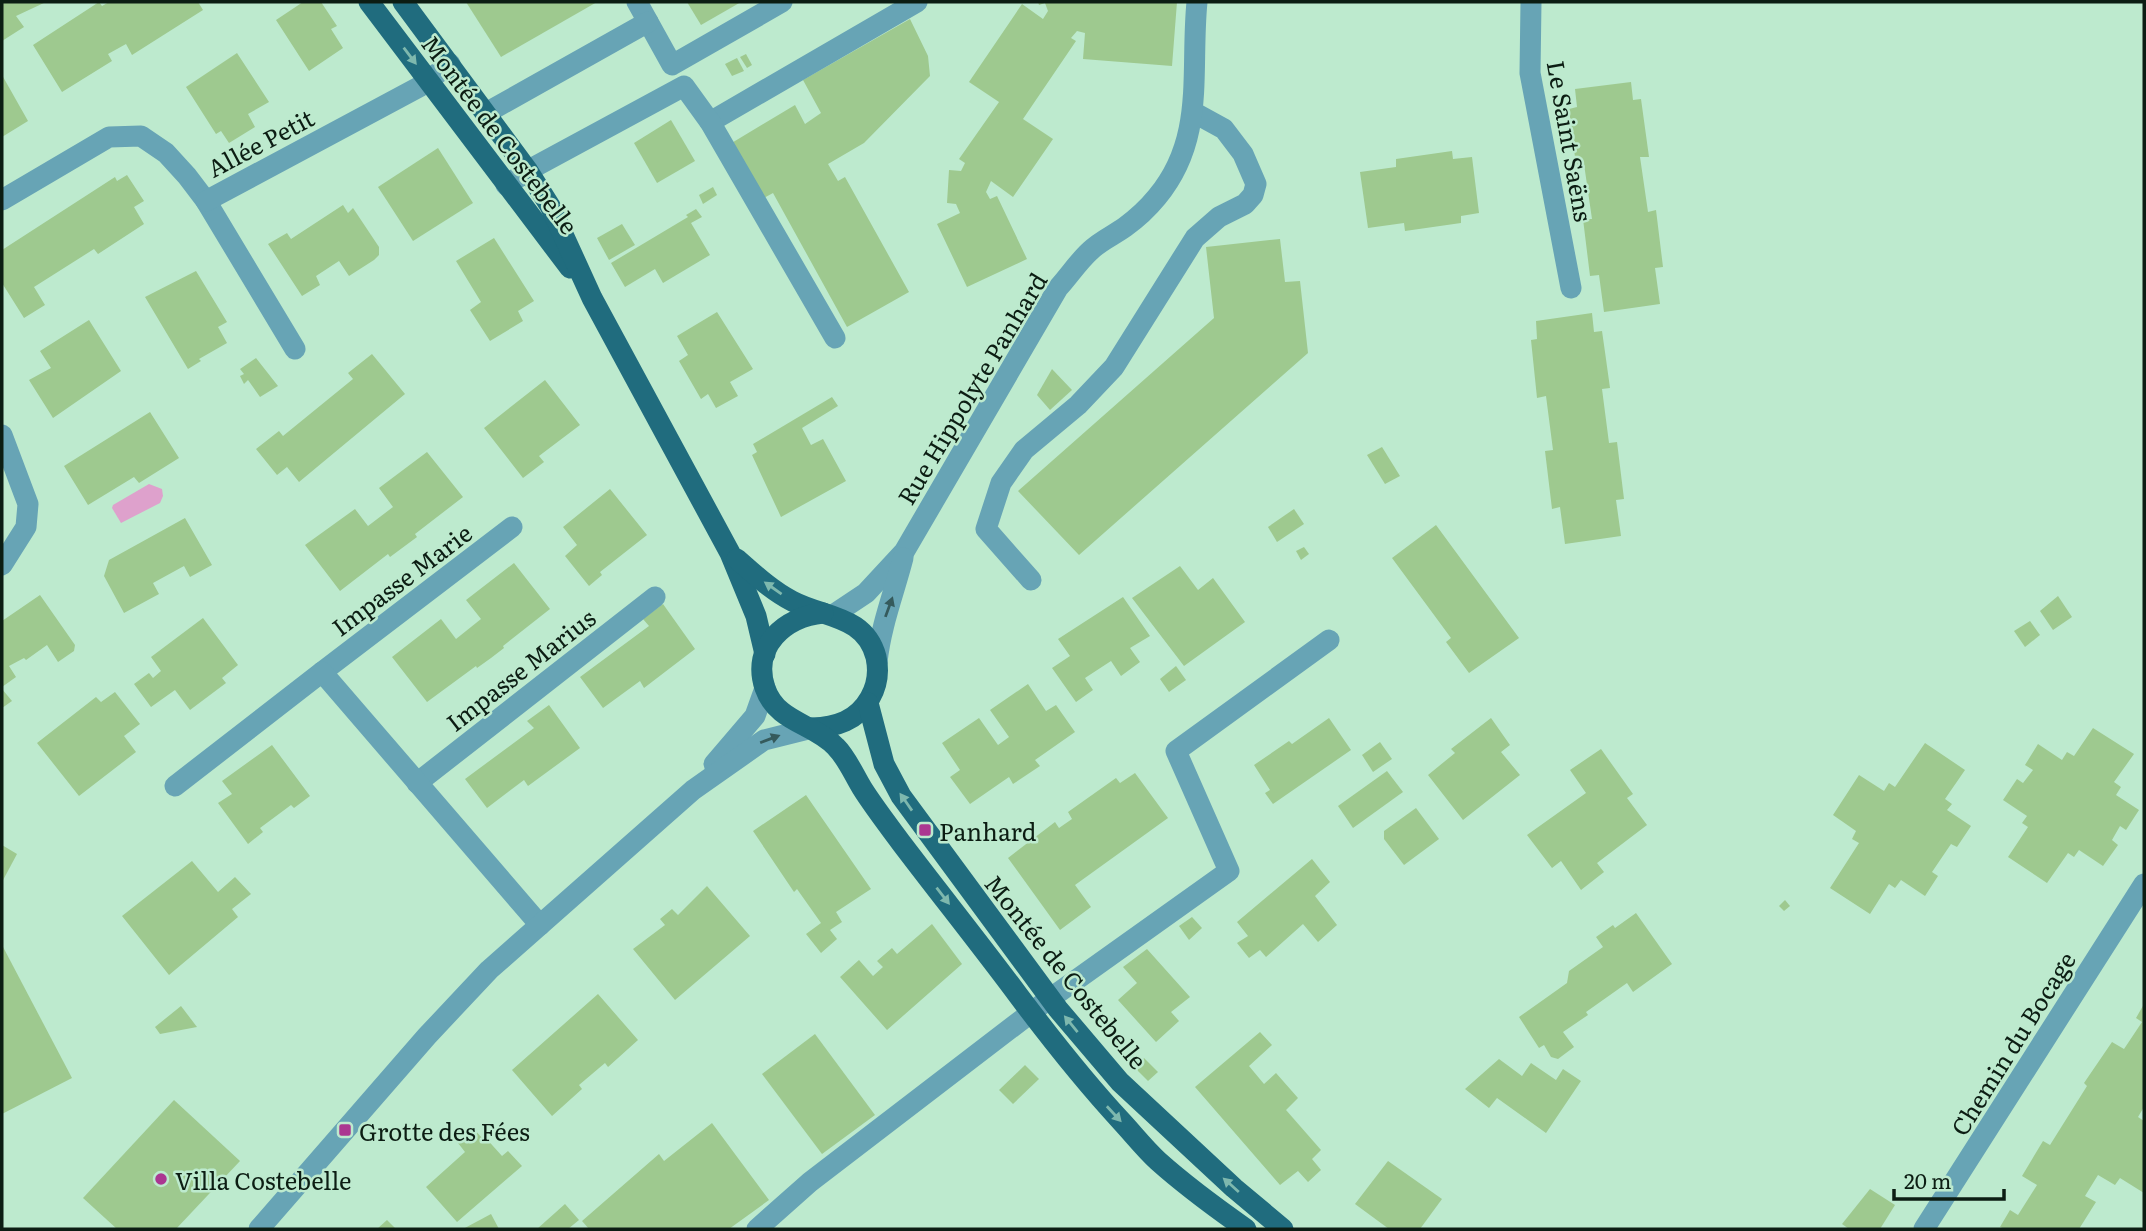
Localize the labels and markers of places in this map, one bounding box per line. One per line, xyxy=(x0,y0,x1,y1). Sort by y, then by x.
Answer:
place label: Panhard xyxy=(939,813,1037,848)
marker: Panhard xyxy=(917,822,933,838)
place label: Grotte des Fées xyxy=(359,1113,530,1148)
marker: Grotte des Fées xyxy=(337,1122,353,1138)
place label: Villa Costebelle xyxy=(175,1162,352,1197)
marker: Villa Costebelle xyxy=(153,1171,169,1187)

